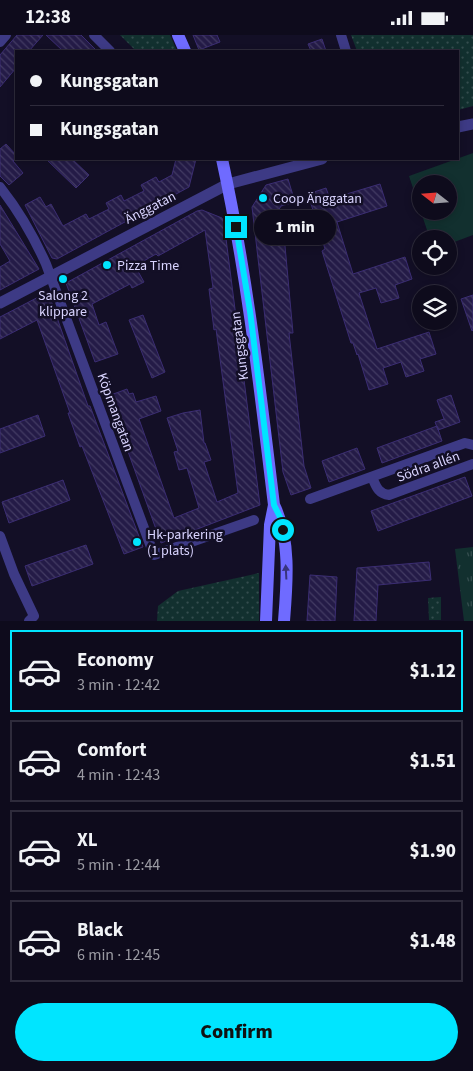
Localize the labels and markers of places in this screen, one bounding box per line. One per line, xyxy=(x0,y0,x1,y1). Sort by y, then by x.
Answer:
place label: Coop Änggatan xyxy=(273,189,362,209)
marker: Coop Änggatan xyxy=(257,192,269,204)
place label: Pizza Time xyxy=(117,256,179,276)
marker: Pizza Time xyxy=(101,259,113,271)
marker: Salong 2 klippare xyxy=(57,273,69,285)
place label: Salong 2 klippare xyxy=(38,286,88,322)
place label: Hk-parkering (1 plats) xyxy=(147,525,223,561)
marker: Hk-parkering (1 plats) xyxy=(131,536,143,548)

